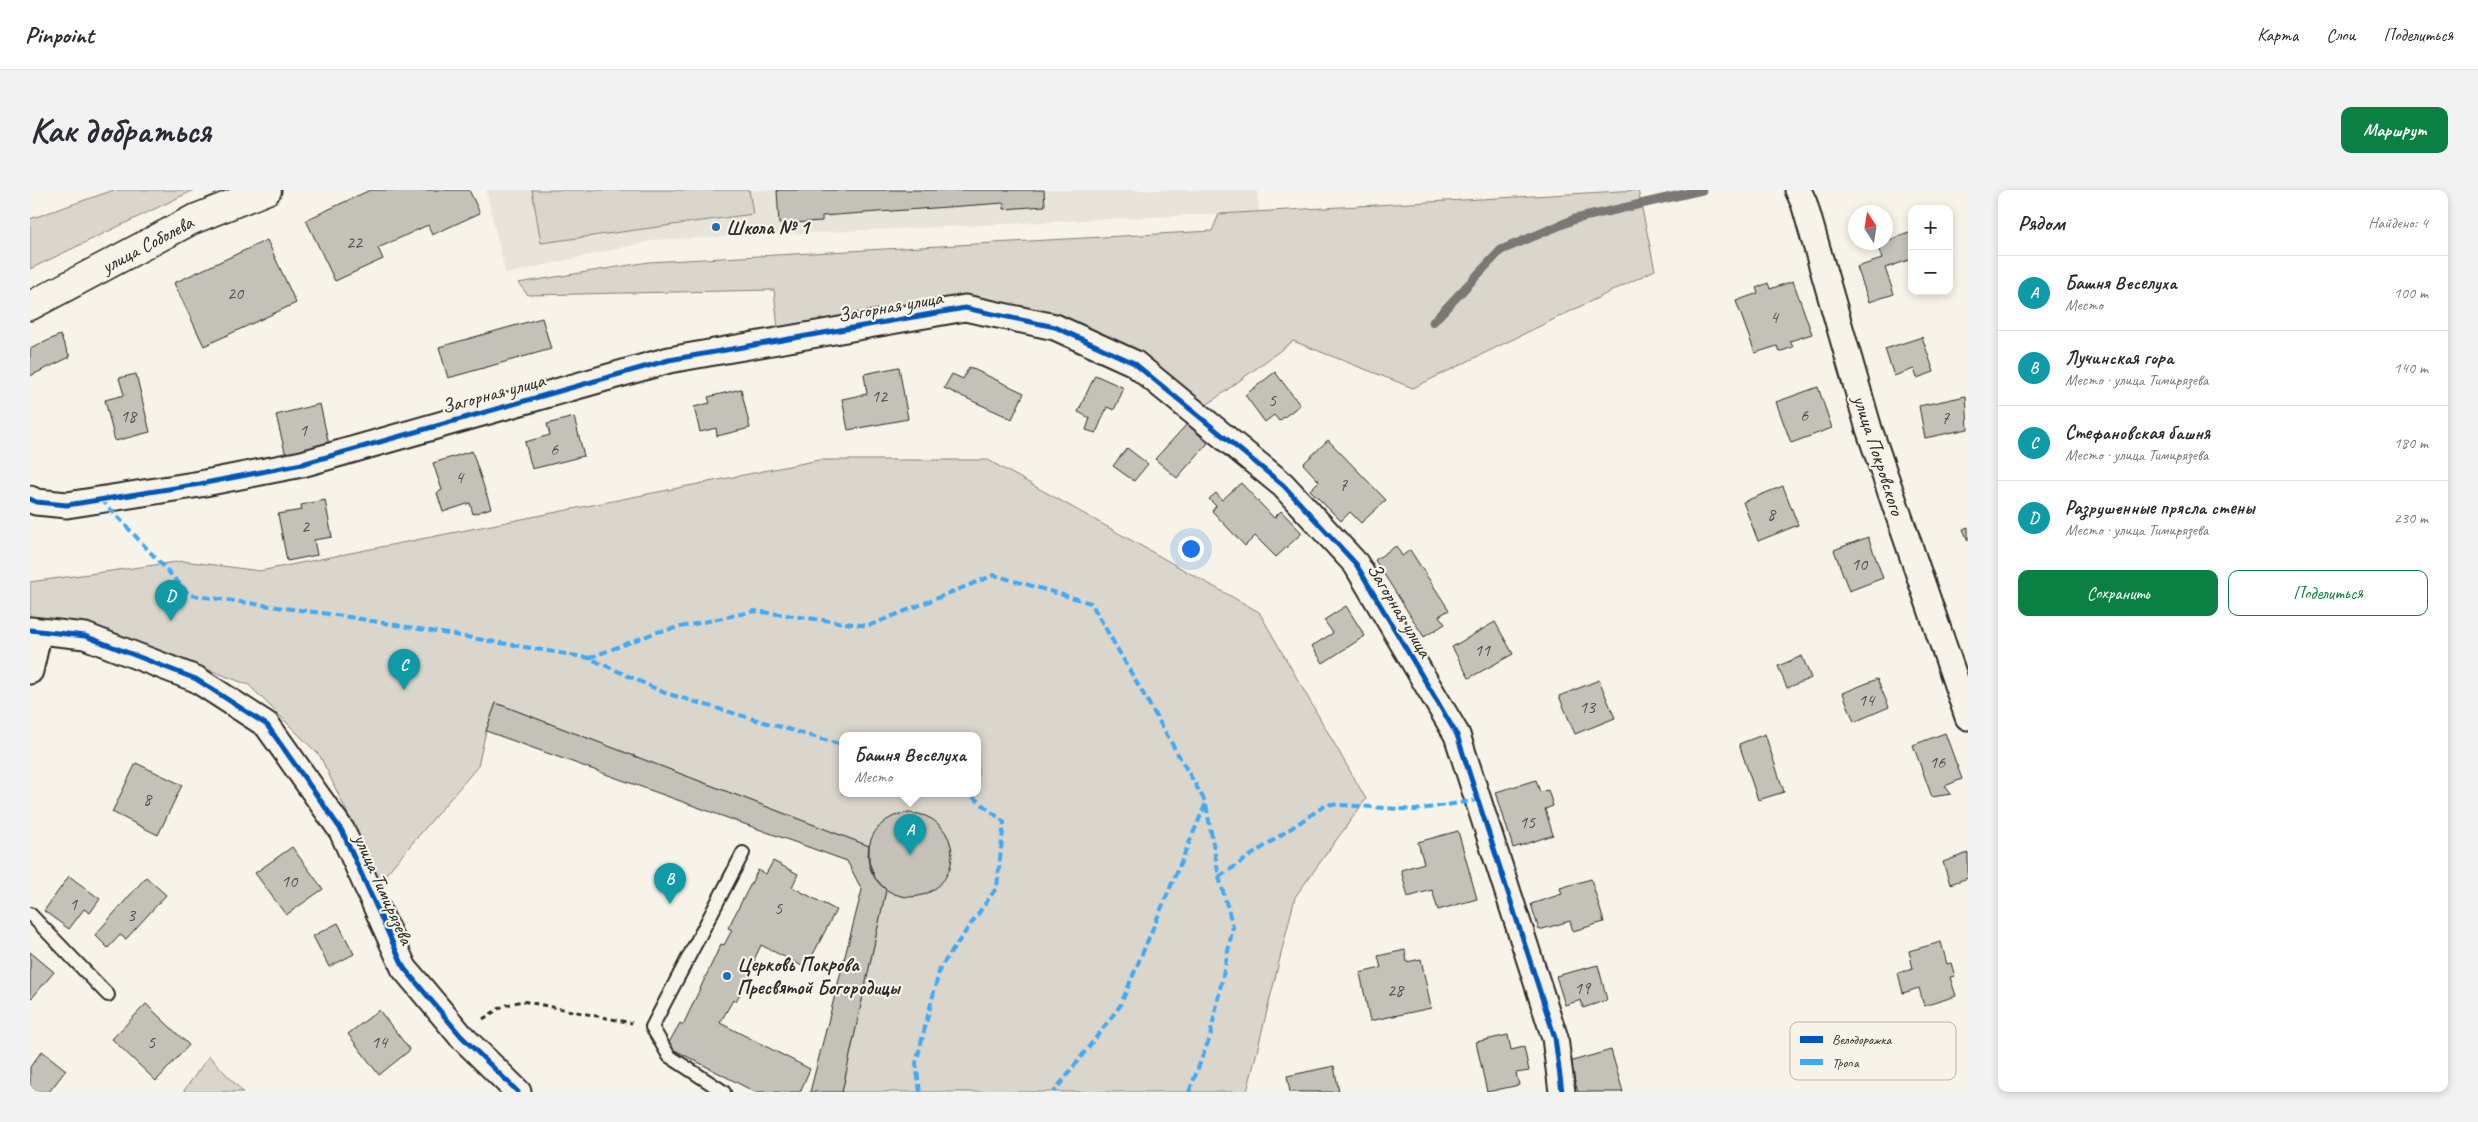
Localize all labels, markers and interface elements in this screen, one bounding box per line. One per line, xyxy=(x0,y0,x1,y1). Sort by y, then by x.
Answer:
text: Pinpoint xyxy=(25,20,94,50)
text: Карта xyxy=(2257,24,2298,46)
text: Слои xyxy=(2326,24,2355,46)
text: Поделиться xyxy=(2383,24,2453,46)
button: Маршрут xyxy=(2341,107,2448,153)
text: Как добраться xyxy=(30,108,211,153)
north arrow xyxy=(1848,205,1893,250)
map controls xyxy=(1908,205,1953,295)
button: + xyxy=(1908,205,1953,250)
street label: улица Соболева xyxy=(96,209,198,279)
text: Рядом xyxy=(2018,210,2065,236)
text: Найдено: 4 xyxy=(2368,213,2428,233)
place label: Школа № 1 xyxy=(726,215,811,240)
marker: Школа № 1 xyxy=(710,221,722,233)
house number: 22 xyxy=(346,231,364,253)
button: − xyxy=(1908,250,1953,295)
text: Башня Веселуха xyxy=(2065,271,2176,295)
house number: 20 xyxy=(227,282,245,304)
text: A xyxy=(2030,283,2038,303)
text: 100 m xyxy=(2394,283,2428,303)
street label: Загорная улица xyxy=(836,285,946,328)
text: Место xyxy=(2065,295,2103,315)
house number: 4 xyxy=(1770,306,1780,328)
text: Лучинская гора xyxy=(2065,346,2173,370)
text: B xyxy=(2030,358,2038,378)
text: 140 m xyxy=(2394,358,2428,378)
street label: Загорная улица xyxy=(439,367,549,419)
text: Место · улица Тимирязева xyxy=(2065,370,2208,390)
house number: 12 xyxy=(871,385,889,407)
house number: 5 xyxy=(1268,389,1277,411)
street label: улица Покровского xyxy=(1847,391,1910,519)
house number: 6 xyxy=(1800,404,1809,426)
house number: 18 xyxy=(120,405,138,427)
house number: 7 xyxy=(1941,407,1950,429)
house number: 1 xyxy=(299,419,308,441)
text: Стефановская башня xyxy=(2065,421,2210,445)
text: C xyxy=(2030,433,2038,453)
text: 180 m xyxy=(2394,433,2428,453)
house number: 6 xyxy=(550,438,559,460)
text: Место · улица Тимирязева xyxy=(2065,445,2208,465)
house number: 4 xyxy=(455,466,465,488)
house number: 7 xyxy=(1339,474,1348,496)
text: Разрушенные прясла стены xyxy=(2065,496,2255,520)
house number: 8 xyxy=(1767,503,1777,525)
text: D xyxy=(2029,508,2039,528)
text: 230 m xyxy=(2394,508,2428,528)
house number: 2 xyxy=(301,515,311,537)
text: Место · улица Тимирязева xyxy=(2065,520,2208,540)
your location xyxy=(1178,536,1204,562)
house number: 10 xyxy=(1851,553,1869,575)
street label: Загорная улица xyxy=(1362,558,1438,663)
button: Сохранить xyxy=(2018,570,2218,616)
button: Поделиться xyxy=(2228,570,2428,616)
pin: D xyxy=(155,580,187,621)
house number: 11 xyxy=(1474,639,1491,661)
pin: C xyxy=(388,649,420,690)
house number: 14 xyxy=(1858,689,1876,711)
house number: 13 xyxy=(1579,696,1597,718)
popup xyxy=(839,732,981,797)
text: Башня Веселуха xyxy=(854,743,966,767)
house number: 16 xyxy=(1929,751,1946,773)
text: Место xyxy=(854,767,892,787)
house number: 8 xyxy=(143,788,153,810)
house number: 15 xyxy=(1519,811,1536,833)
pin: A xyxy=(894,814,926,855)
street label: улица Тимирязева xyxy=(348,829,420,950)
pin: B xyxy=(654,863,686,904)
house number: 10 xyxy=(281,870,299,892)
house number: 1 xyxy=(69,893,78,915)
house number: 5 xyxy=(774,897,783,919)
house number: 3 xyxy=(127,904,137,926)
place label: Церковь Покрова Пресвятой Богородицы xyxy=(737,952,902,1000)
marker: Церковь Покрова Пресвятой Богородицы xyxy=(721,970,733,982)
house number: 19 xyxy=(1574,977,1592,999)
house number: 28 xyxy=(1387,979,1405,1001)
legend xyxy=(1790,1022,1956,1080)
house number: 5 xyxy=(147,1031,156,1053)
house number: 14 xyxy=(371,1031,389,1053)
text: Велодорожка xyxy=(1832,1031,1893,1048)
text: Тропа xyxy=(1832,1054,1860,1071)

